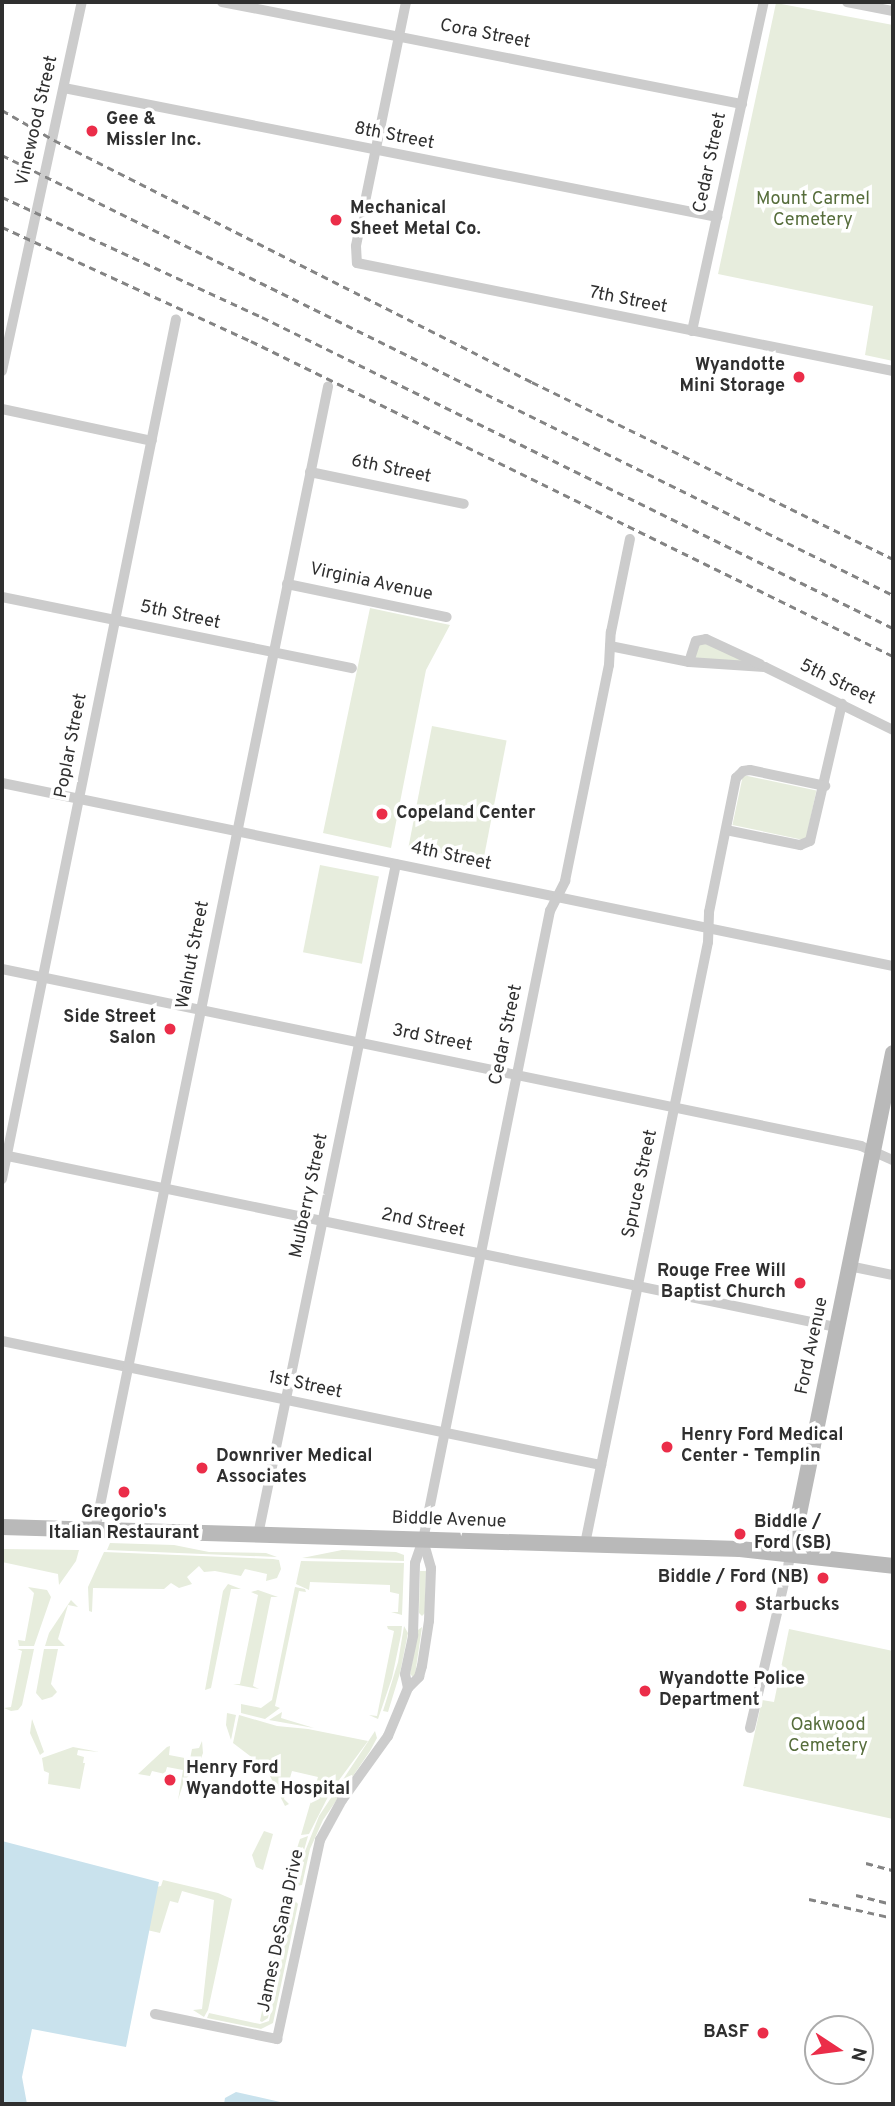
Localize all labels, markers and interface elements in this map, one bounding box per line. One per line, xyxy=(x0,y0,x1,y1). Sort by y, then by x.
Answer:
street label: Cora Street xyxy=(438,16,532,54)
street label: Vinewood Street xyxy=(12,54,64,188)
place label: Gee & Missler Inc. xyxy=(106,110,201,152)
street label: Cedar Street xyxy=(690,111,732,215)
street label: 8th Street xyxy=(352,119,436,155)
marker: Gee & Missler Inc. xyxy=(84,123,100,139)
park label: Mount Carmel Cemetery xyxy=(756,190,870,232)
place label: Mechanical Sheet Metal Co. xyxy=(350,199,481,242)
marker: Mechanical Sheet Metal Co. xyxy=(328,212,344,228)
street label: 7th Street xyxy=(587,283,669,319)
place label: Wyandotte Mini Storage xyxy=(680,356,785,398)
marker: Wyandotte Mini Storage xyxy=(791,369,807,385)
street label: 6th Street xyxy=(349,451,433,489)
street label: Virginia Avenue xyxy=(307,559,435,607)
street label: 5th Street xyxy=(138,597,222,635)
street label: 5th Street xyxy=(796,655,878,711)
street label: Poplar Street xyxy=(51,692,93,800)
place label: Copeland Center xyxy=(396,803,535,825)
marker: Copeland Center xyxy=(374,806,390,822)
street label: 4th Street xyxy=(409,838,493,876)
street label: Walnut Street xyxy=(173,899,215,1011)
street label: Cedar Street xyxy=(486,983,528,1087)
place label: Side Street Salon xyxy=(63,1008,156,1050)
marker: Side Street Salon xyxy=(162,1021,178,1037)
street label: 3rd Street xyxy=(390,1021,474,1057)
street label: Spruce Street xyxy=(619,1128,663,1240)
street label: Mulberry Street xyxy=(286,1132,334,1260)
street label: 2nd Street xyxy=(379,1205,467,1243)
place label: Rouge Free Will Baptist Church xyxy=(657,1262,786,1304)
marker: Rouge Free Will Baptist Church xyxy=(792,1275,808,1291)
street label: Ford Avenue xyxy=(792,1295,834,1397)
street label: 1st Street xyxy=(266,1368,344,1404)
place label: Henry Ford Medical Center - Templin xyxy=(681,1426,843,1468)
marker: Henry Ford Medical Center - Templin xyxy=(659,1439,675,1455)
place label: Downriver Medical Associates xyxy=(216,1447,372,1490)
marker: Downriver Medical Associates xyxy=(194,1460,210,1476)
marker: Gregorio's Italian Restaurant xyxy=(116,1484,132,1500)
place label: Gregorio's Italian Restaurant xyxy=(49,1503,199,1546)
street label: Biddle Avenue xyxy=(391,1508,507,1534)
place label: Biddle / Ford (SB) xyxy=(754,1513,831,1556)
marker: Biddle / Ford (SB) xyxy=(732,1526,748,1542)
place label: Biddle / Ford (NB) xyxy=(658,1567,809,1589)
marker: Biddle / Ford (NB) xyxy=(815,1570,831,1586)
place label: Starbucks xyxy=(755,1595,839,1617)
marker: Starbucks xyxy=(733,1598,749,1614)
place label: Wyandotte Police Department xyxy=(659,1670,805,1712)
marker: Wyandotte Police Department xyxy=(637,1683,653,1699)
park label: Oakwood Cemetery xyxy=(788,1716,868,1758)
place label: Henry Ford Wyandotte Hospital xyxy=(186,1759,350,1802)
marker: Henry Ford Wyandotte Hospital xyxy=(160,1770,180,1790)
street label: James DeSana Drive xyxy=(254,1848,310,2014)
north arrow xyxy=(804,2015,874,2085)
place label: BASF xyxy=(703,2022,749,2044)
marker: BASF xyxy=(755,2025,771,2041)
text: N xyxy=(844,2045,871,2064)

